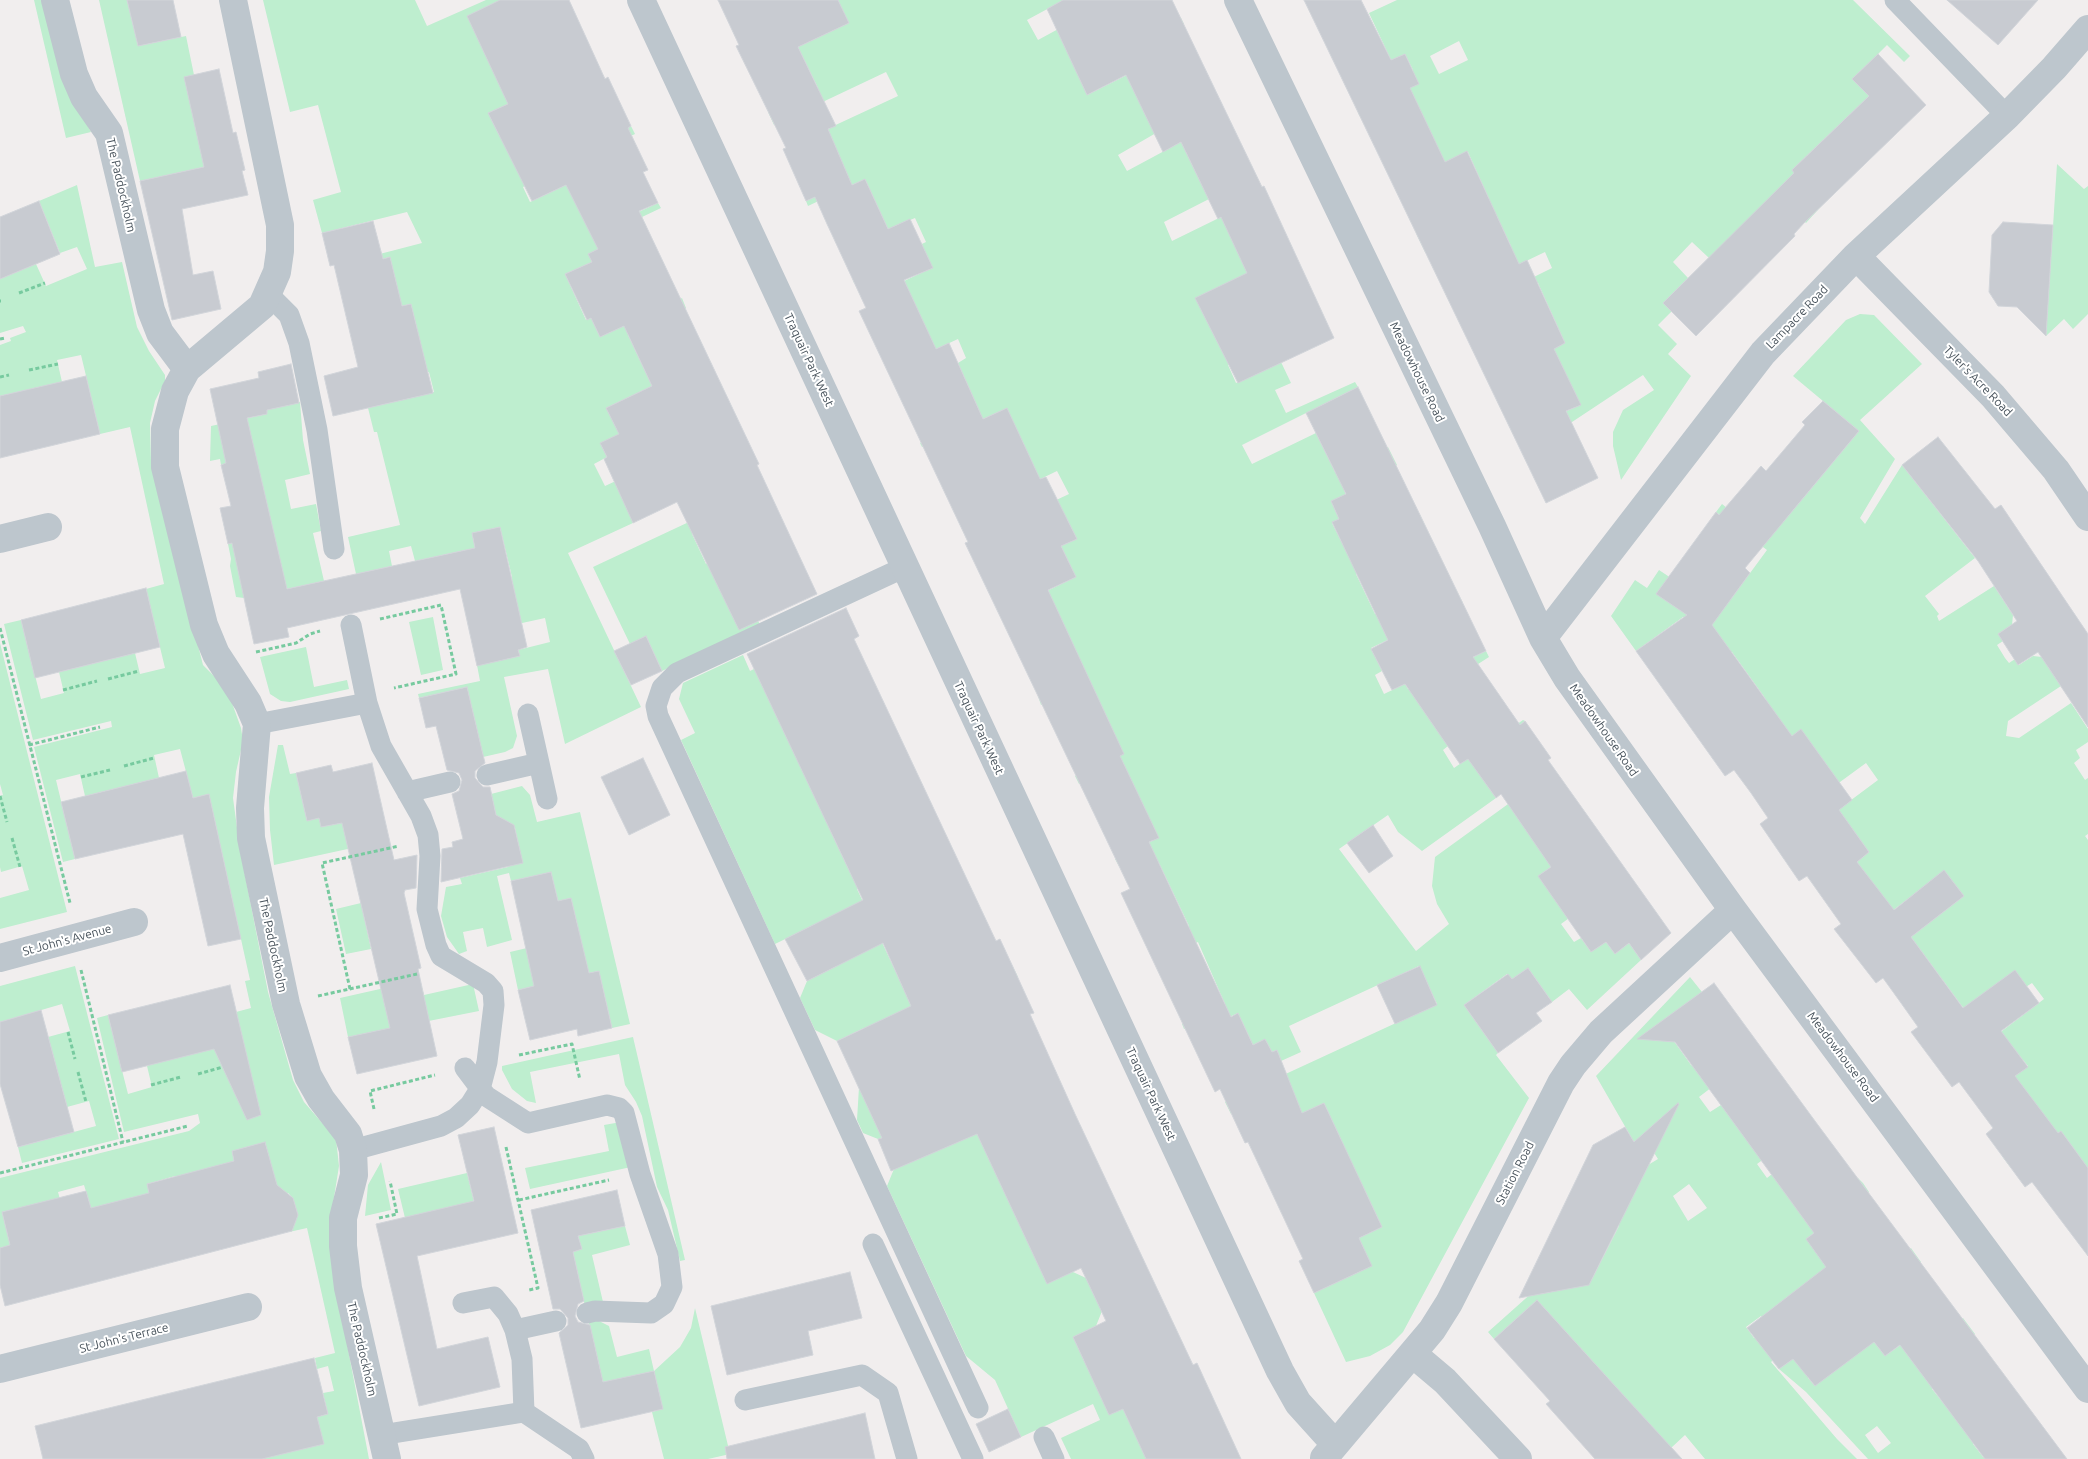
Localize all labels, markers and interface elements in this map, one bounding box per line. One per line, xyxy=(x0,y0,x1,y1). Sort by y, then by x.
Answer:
street label: The Paddockholm xyxy=(103,137,139,233)
street label: Lampacre Road xyxy=(1763,282,1831,352)
street label: Traquair Park West xyxy=(781,311,837,409)
street label: Meadowhouse Road xyxy=(1387,320,1447,424)
street label: Tyler's Acre Road xyxy=(1941,343,2015,419)
street label: Traquair Park West xyxy=(951,679,1007,777)
street label: Meadowhouse Road xyxy=(1567,681,1641,779)
street label: The Paddockholm xyxy=(256,896,290,994)
street label: St John's Avenue xyxy=(21,921,113,959)
street label: Meadowhouse Road xyxy=(1804,1009,1882,1105)
street label: Traquair Park West xyxy=(1123,1045,1179,1143)
street label: Station Road xyxy=(1493,1139,1537,1207)
street label: The Paddockholm xyxy=(344,1301,380,1397)
street label: St John's Terrace xyxy=(78,1320,170,1356)

